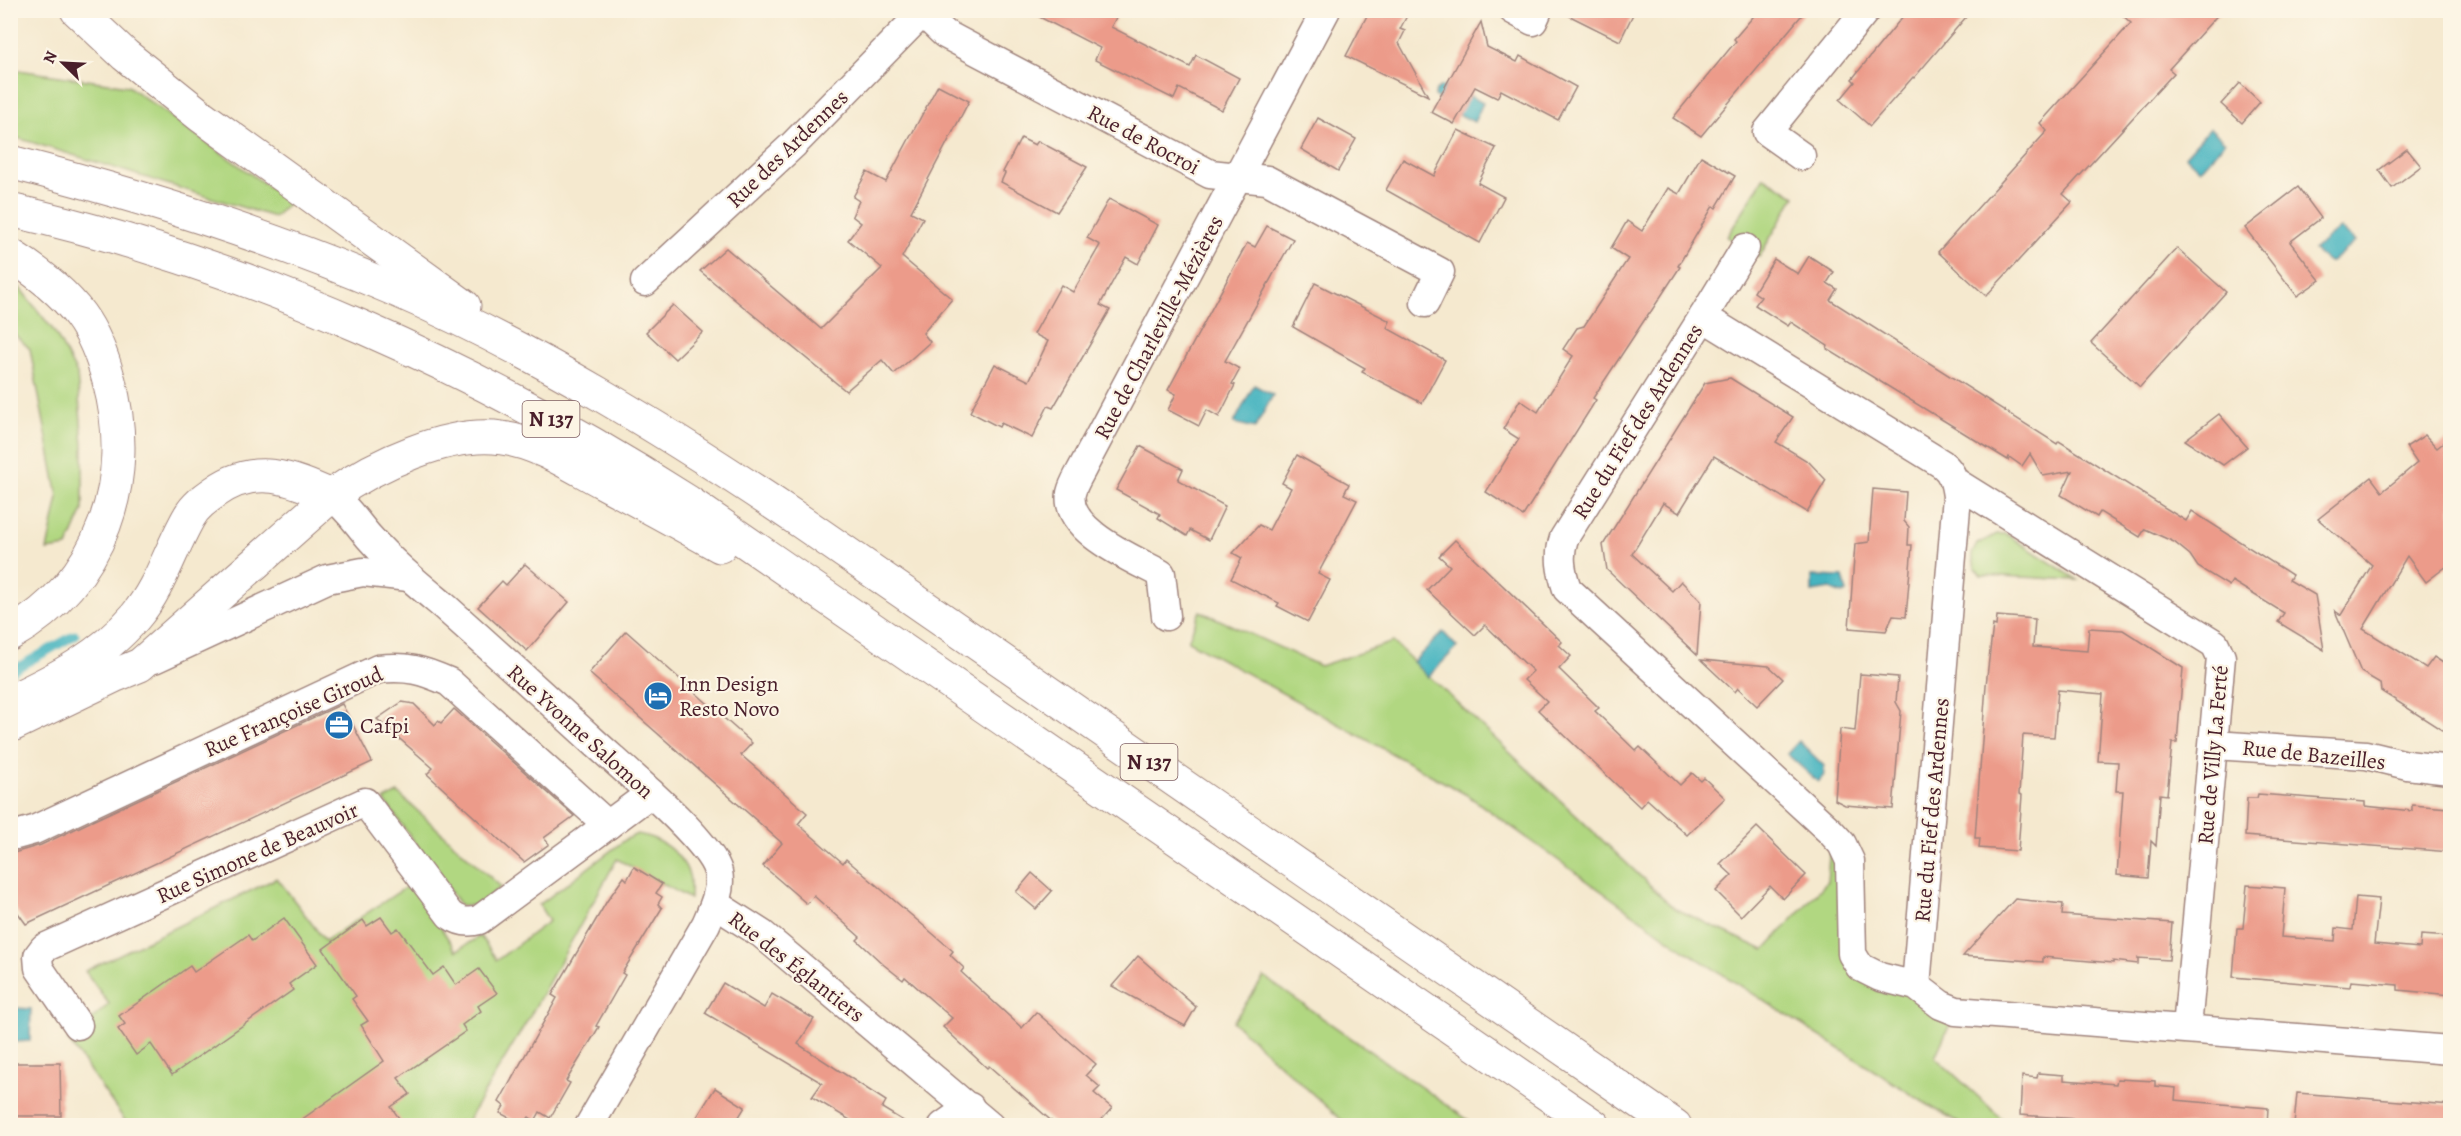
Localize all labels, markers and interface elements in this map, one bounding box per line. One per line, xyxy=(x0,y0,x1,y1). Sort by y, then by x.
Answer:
north arrow xyxy=(33,33,93,93)
text: N xyxy=(38,47,63,67)
street label: Rue des Ardennes xyxy=(720,83,855,215)
street label: Rue de Rocroi xyxy=(1082,98,1205,182)
street label: Rue de Charleville-Mézières xyxy=(1087,210,1231,445)
street label: Rue du Fief des Ardennes xyxy=(1565,318,1710,525)
road number: N 137 xyxy=(522,401,580,437)
street label: Rue Yvonne Salomon xyxy=(500,658,660,806)
street label: Rue Françoise Giroud xyxy=(199,659,388,765)
street label: Rue de Villy La Ferté xyxy=(2190,664,2236,846)
place label: Inn Design Resto Novo xyxy=(679,669,779,724)
hotel icon: Inn Design Resto Novo xyxy=(642,680,674,712)
street label: Rue du Fief des Ardennes xyxy=(1907,696,1957,924)
office icon: Cafpi xyxy=(323,709,355,741)
place label: Cafpi xyxy=(360,711,409,741)
street label: Rue de Bazeilles xyxy=(2241,733,2387,777)
road number: N 137 xyxy=(1120,744,1178,780)
street label: Rue Simone de Beauvoir xyxy=(152,795,363,911)
street label: Rue des Églantiers xyxy=(722,904,871,1029)

